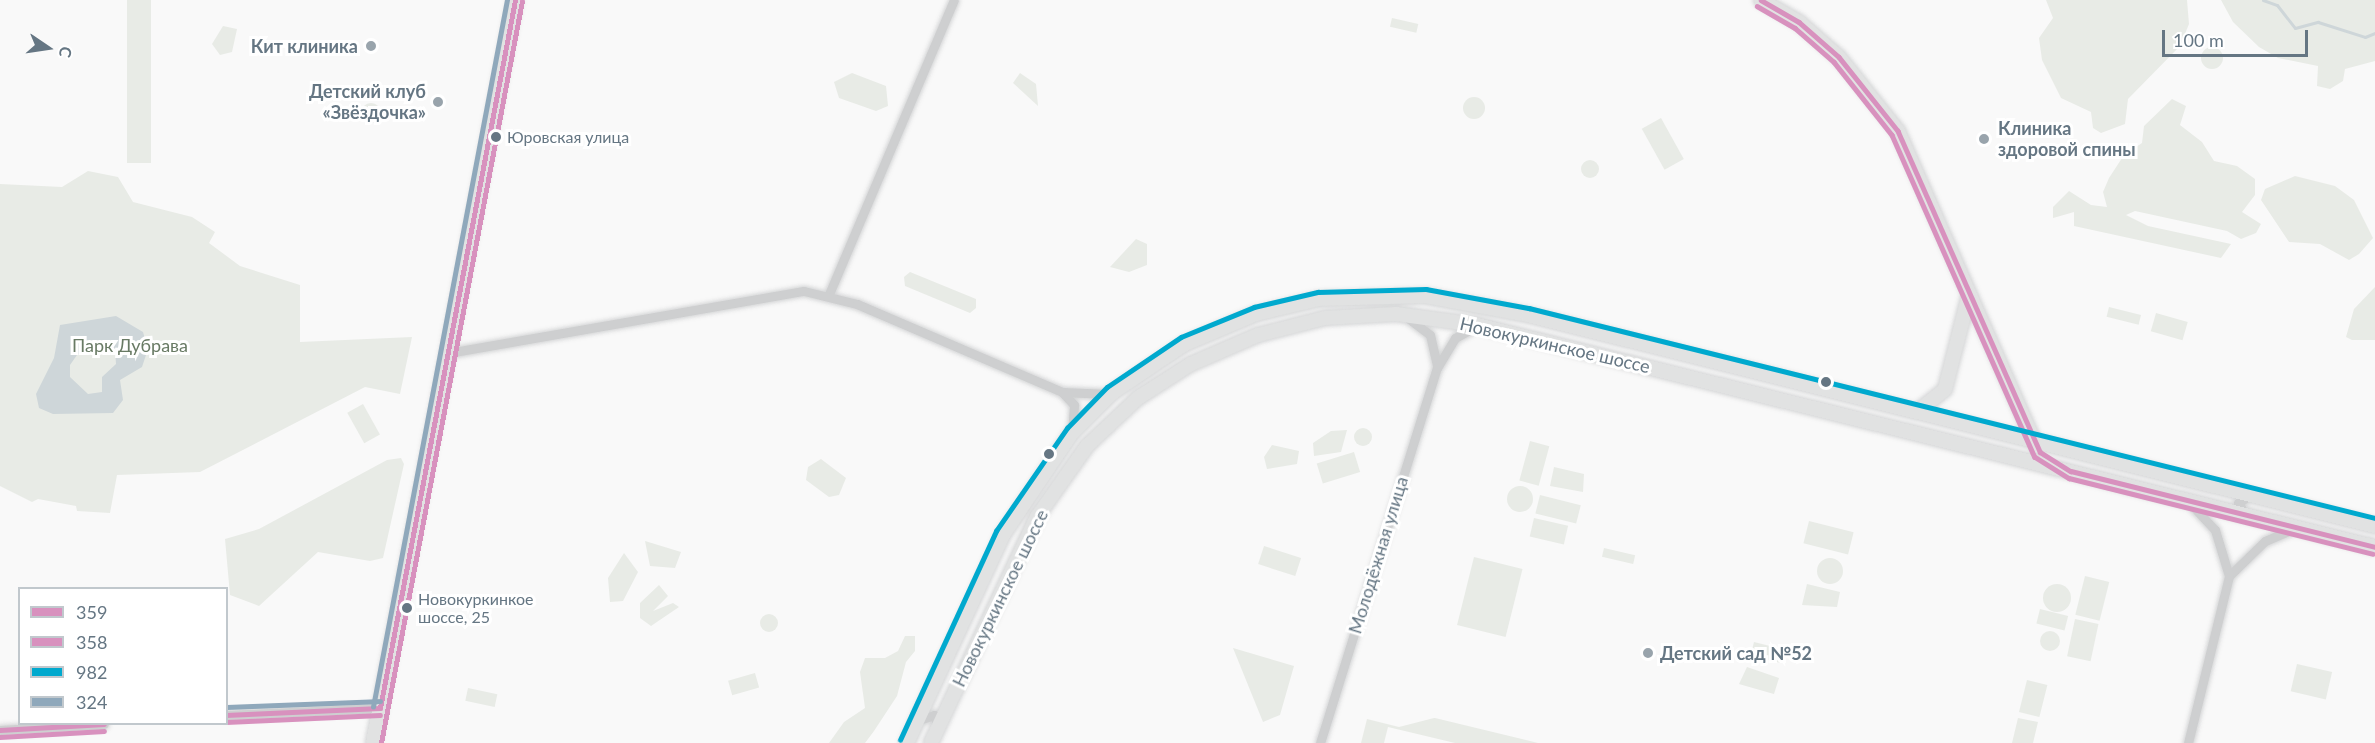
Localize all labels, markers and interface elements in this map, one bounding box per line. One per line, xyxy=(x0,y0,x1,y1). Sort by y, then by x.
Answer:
north arrow xyxy=(18,18,78,78)
scale bar xyxy=(2165,18,2310,56)
text: 100 m xyxy=(2173,29,2224,51)
place label: Кит клиника xyxy=(251,35,358,57)
marker: Кит клиника xyxy=(362,37,380,55)
text: С xyxy=(56,45,76,59)
place label: Детский клуб «Звёздочка» xyxy=(309,81,426,124)
marker: Детский клуб «Звёздочка» xyxy=(431,95,445,109)
place label: Клиника здоровой спины xyxy=(1998,118,2135,160)
place label: Юровская улица xyxy=(507,127,629,147)
marker: Клиника здоровой спины xyxy=(1975,130,1993,148)
marker: Юровская улица xyxy=(490,131,502,143)
street label: Новокуркинское шоссе xyxy=(1458,313,1652,377)
park label: Парк Дубрава xyxy=(72,334,188,356)
unlabelled marker xyxy=(1820,376,1832,388)
unlabelled marker xyxy=(1043,448,1055,460)
street label: Молодёжная улица xyxy=(1344,474,1412,636)
street label: Новокуркинское шоссе xyxy=(948,506,1052,690)
legend xyxy=(18,587,228,725)
place label: Новокуркинкое шоссе, 25 xyxy=(418,589,534,627)
text: 359 xyxy=(76,601,107,623)
marker: Новокуркинкое шоссе, 25 xyxy=(401,602,413,614)
text: 358 xyxy=(76,631,107,653)
place label: Детский сад №52 xyxy=(1660,642,1812,664)
marker: Детский сад №52 xyxy=(1641,646,1655,660)
text: 982 xyxy=(76,661,107,683)
text: 324 xyxy=(76,691,107,713)

